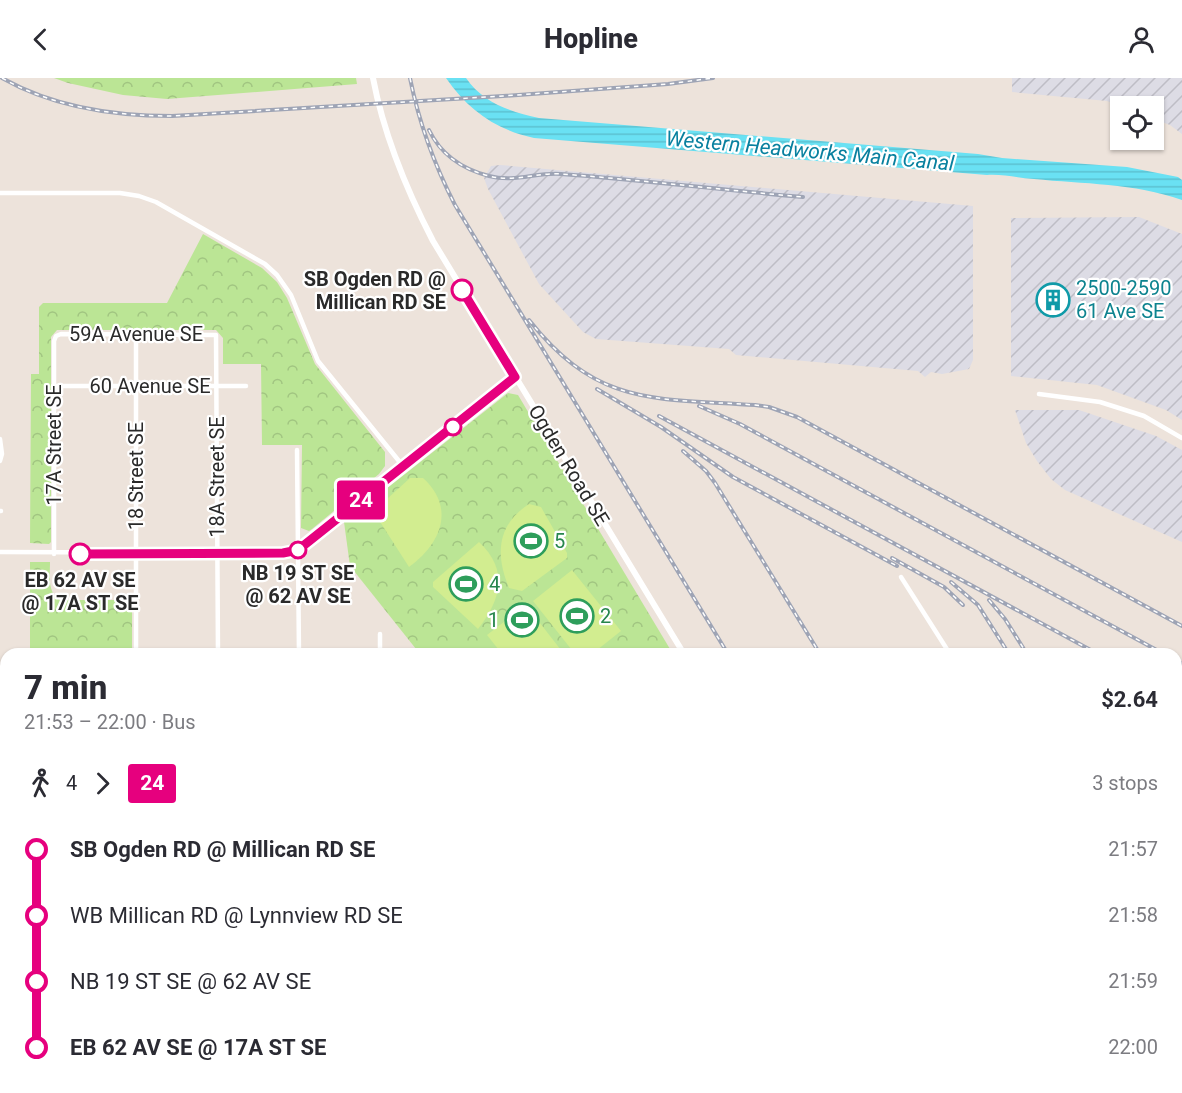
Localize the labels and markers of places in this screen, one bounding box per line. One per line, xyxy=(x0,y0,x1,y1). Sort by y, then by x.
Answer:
place label: SB Ogden RD @ Millican RD SE xyxy=(304,267,446,314)
place label: 2500-2590 61 Ave SE xyxy=(1076,276,1171,323)
marker: SB Ogden RD @ Millican RD SE xyxy=(451,279,473,301)
building icon: 2500-2590 61 Ave SE xyxy=(1035,282,1071,318)
unlabelled marker xyxy=(444,418,462,436)
sports icon: 5 xyxy=(513,523,549,559)
place label: 5 xyxy=(554,529,565,553)
marker: NB 19 ST SE @ 62 AV SE xyxy=(289,541,307,559)
marker: EB 62 AV SE @ 17A ST SE xyxy=(69,543,91,565)
place label: NB 19 ST SE @ 62 AV SE xyxy=(242,561,354,608)
sports icon: 4 xyxy=(448,566,484,602)
place label: EB 62 AV SE @ 17A ST SE xyxy=(22,568,138,615)
place label: 4 xyxy=(489,572,500,596)
sports icon: 2 xyxy=(559,598,595,634)
sports icon: 1 xyxy=(504,602,540,638)
place label: 2 xyxy=(600,604,611,628)
place label: 1 xyxy=(488,608,499,632)

